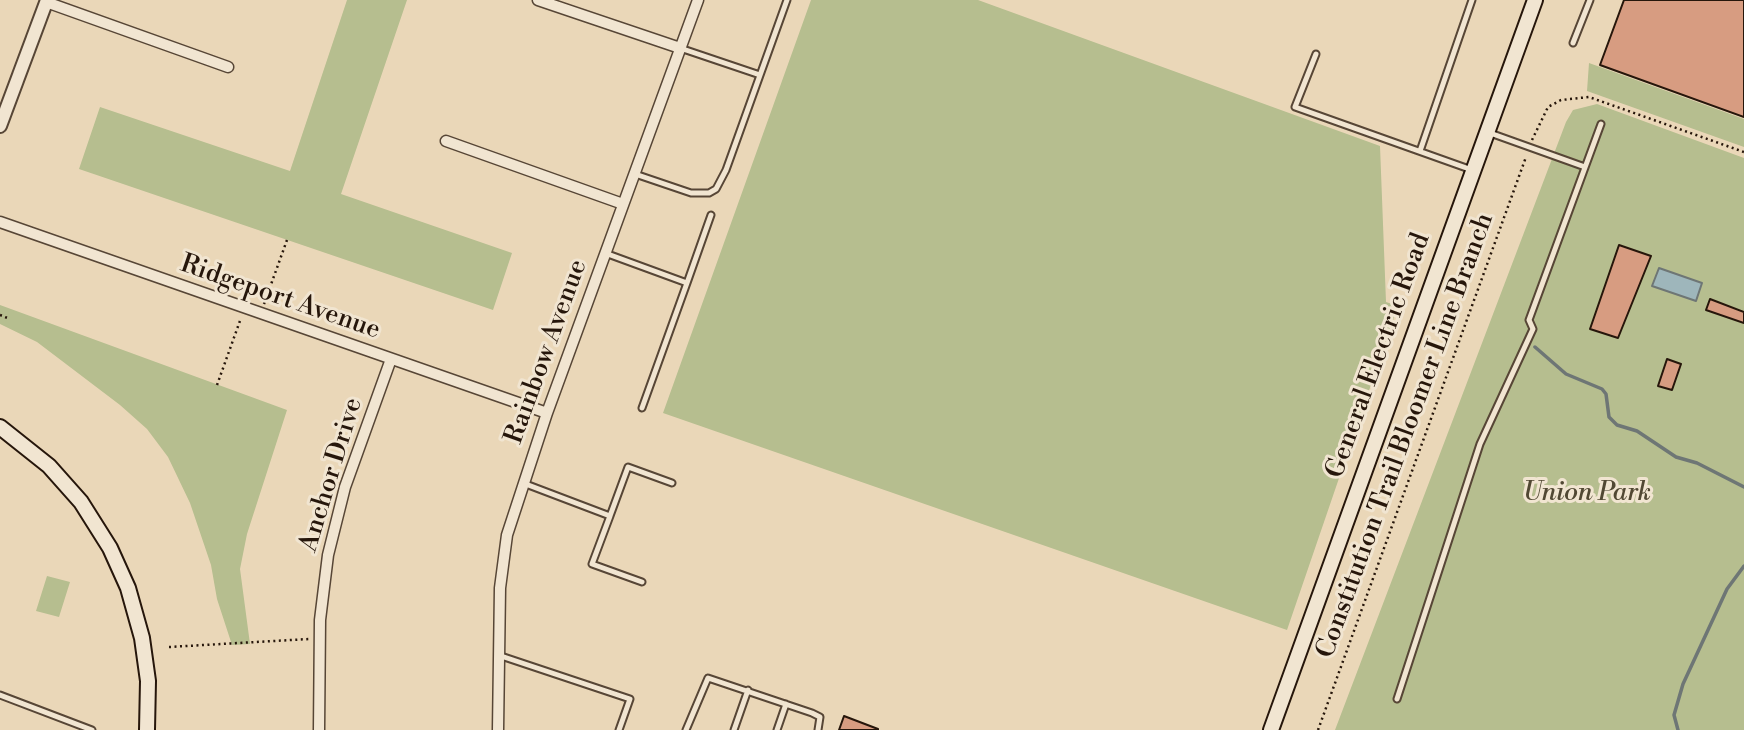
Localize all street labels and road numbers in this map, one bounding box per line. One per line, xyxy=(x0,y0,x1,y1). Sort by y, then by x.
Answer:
street label: Constitution Trail Bloomer Line Branch xyxy=(1311,209,1501,663)
street label: General Electric Road xyxy=(1320,229,1438,483)
street label: Ridgeport Avenue xyxy=(176,249,384,347)
street label: Rainbow Avenue xyxy=(499,256,595,448)
street label: Anchor Drive xyxy=(294,394,370,556)

